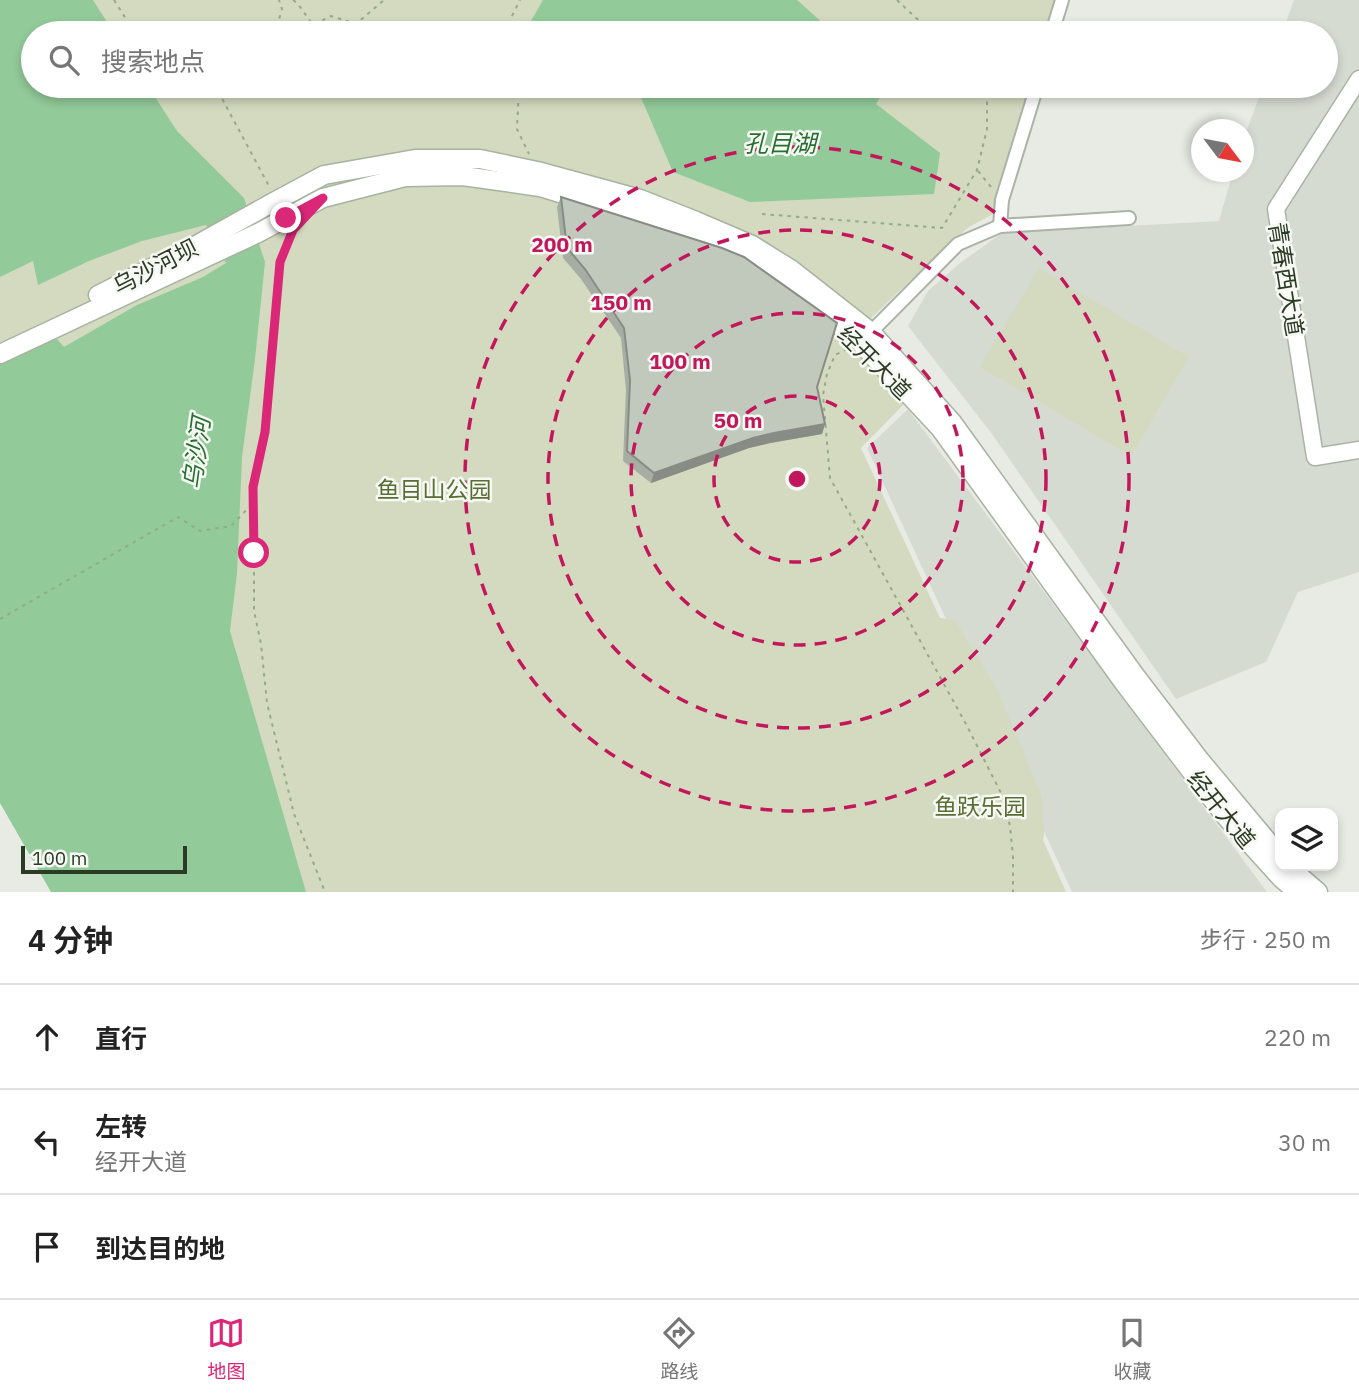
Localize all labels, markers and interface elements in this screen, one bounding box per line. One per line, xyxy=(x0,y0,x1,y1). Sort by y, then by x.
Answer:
search box xyxy=(21,21,1338,98)
icon: search xyxy=(45,41,83,79)
text: 搜索地点 xyxy=(101,44,205,78)
north arrow xyxy=(1191,119,1254,182)
water label: 孔目湖 xyxy=(744,127,820,159)
route end xyxy=(270,202,301,233)
street label: 青春西大道 xyxy=(1263,220,1311,338)
text: 200 m xyxy=(531,230,593,258)
street label: 乌沙河坝 xyxy=(107,232,203,300)
text: 150 m xyxy=(590,288,652,316)
street label: 经开大道 xyxy=(832,319,918,405)
text: 100 m xyxy=(649,347,711,375)
text: 50 m xyxy=(714,406,762,434)
water label: 乌沙河 xyxy=(175,411,217,491)
centre of rings xyxy=(785,467,809,491)
park label: 鱼目山公园 xyxy=(377,474,492,504)
route start xyxy=(238,537,269,568)
street label: 经开大道 xyxy=(1181,764,1263,854)
park label: 鱼跃乐园 xyxy=(934,791,1026,821)
map controls xyxy=(1275,808,1338,871)
button: layers xyxy=(1275,808,1338,871)
scale bar xyxy=(21,843,187,875)
text: 100 m xyxy=(32,846,87,870)
text: 4 分钟 xyxy=(28,920,113,959)
text: 步行 · 250 m xyxy=(1200,924,1331,954)
icon: ahead xyxy=(28,1018,66,1056)
text: 直行 xyxy=(95,1021,147,1055)
text: 220 m xyxy=(1264,1022,1331,1052)
text: 左转 xyxy=(95,1109,147,1143)
icon: left xyxy=(28,1123,66,1161)
text: 30 m xyxy=(1278,1127,1331,1157)
text: 经开大道 xyxy=(95,1146,187,1176)
icon: arrive xyxy=(28,1228,66,1266)
text: 到达目的地 xyxy=(95,1231,225,1265)
tab: 地图 xyxy=(207,1314,246,1383)
tab: 路线 xyxy=(660,1314,699,1383)
tab: 收藏 xyxy=(1113,1314,1152,1383)

